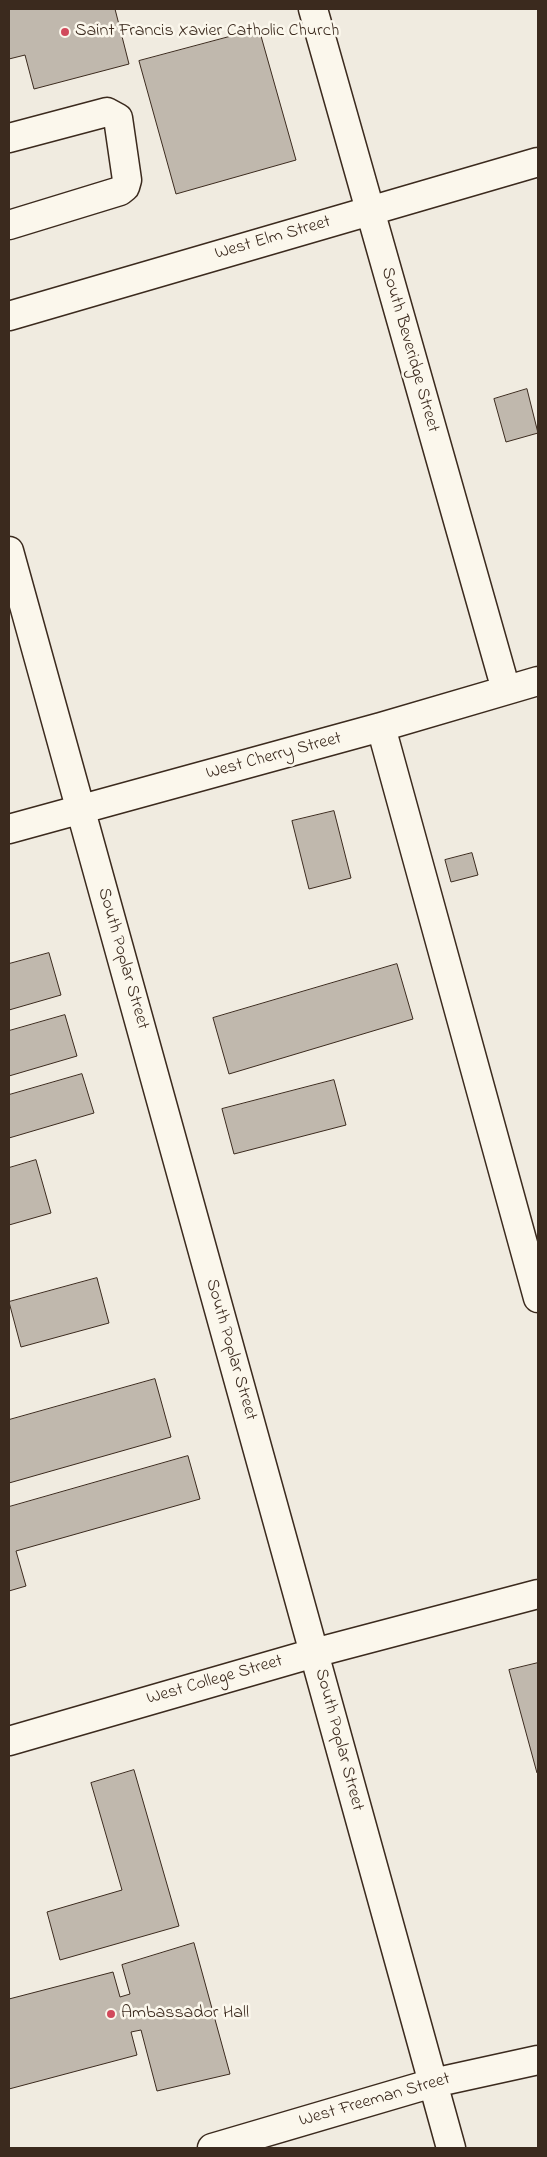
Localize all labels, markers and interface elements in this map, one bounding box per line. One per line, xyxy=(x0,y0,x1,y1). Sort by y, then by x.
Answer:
place label: Saint Francis Xavier Catholic Church xyxy=(75,21,339,43)
marker: Saint Francis Xavier Catholic Church xyxy=(59,26,71,38)
street label: West Elm Street xyxy=(213,212,333,266)
street label: South Beveridge Street xyxy=(375,265,443,435)
street label: West Cherry Street xyxy=(204,729,344,785)
street label: South Poplar Street xyxy=(91,886,153,1032)
street label: South Poplar Street xyxy=(199,1277,261,1423)
street label: West College Street xyxy=(144,1651,286,1711)
street label: South Poplar Street xyxy=(309,1667,367,1813)
place label: Ambassador Hall xyxy=(121,2003,249,2025)
marker: Ambassador Hall xyxy=(105,2008,117,2020)
street label: West Freeman Street xyxy=(297,2069,453,2133)

